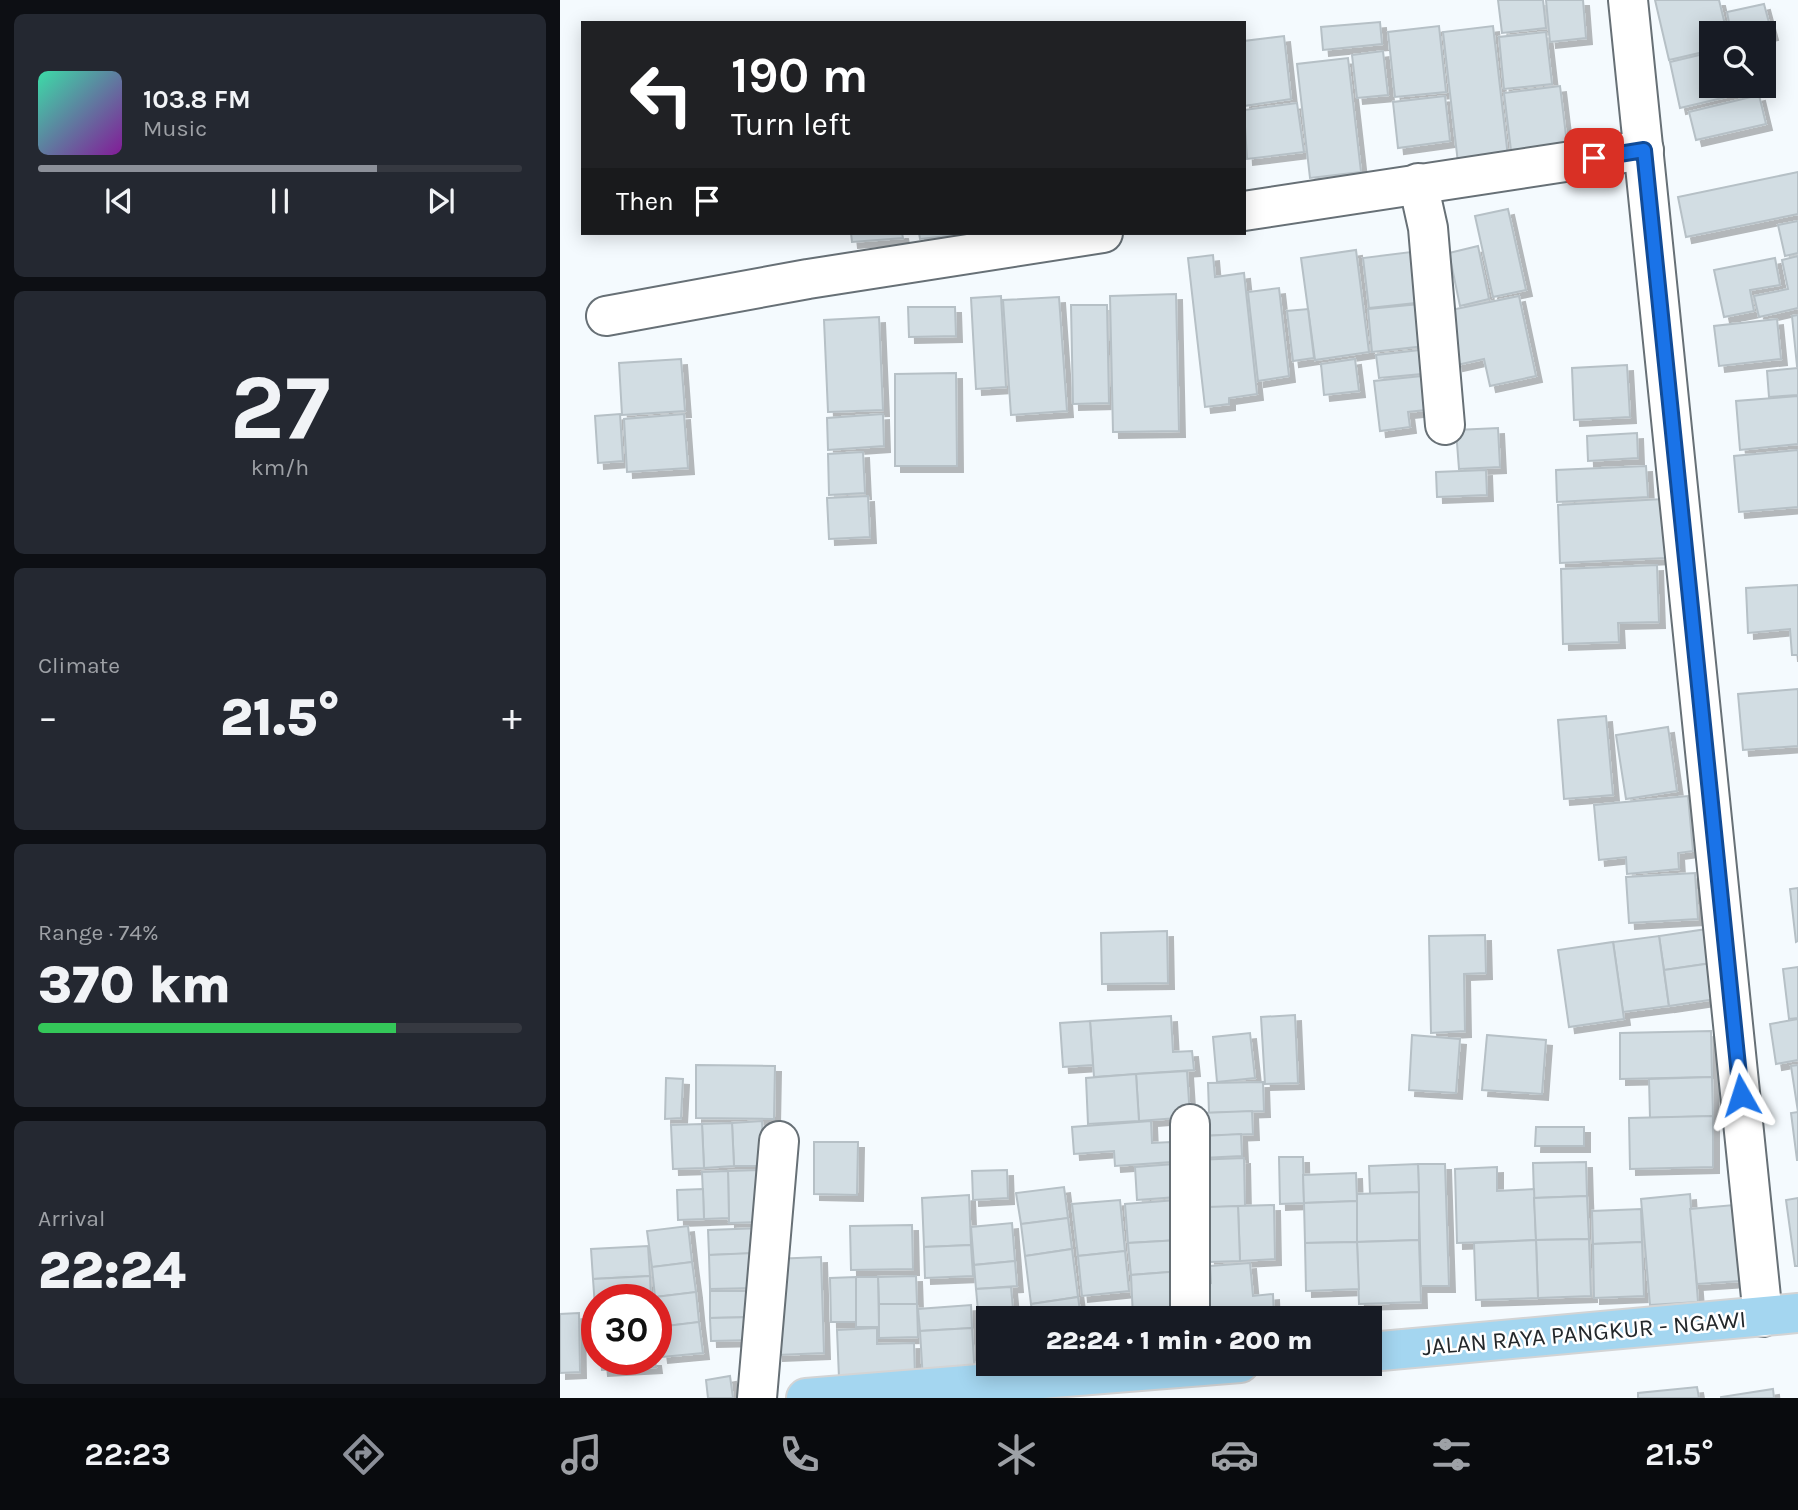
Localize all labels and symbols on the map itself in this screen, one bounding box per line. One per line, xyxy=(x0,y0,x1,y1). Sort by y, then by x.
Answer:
pin xyxy=(1564,128,1624,188)
position arrow xyxy=(1704,1058,1778,1132)
speed limit sign: 30 xyxy=(581,1284,672,1375)
street label: JALAN RAYA PANGKUR - NGAWI xyxy=(1421,1305,1747,1361)

